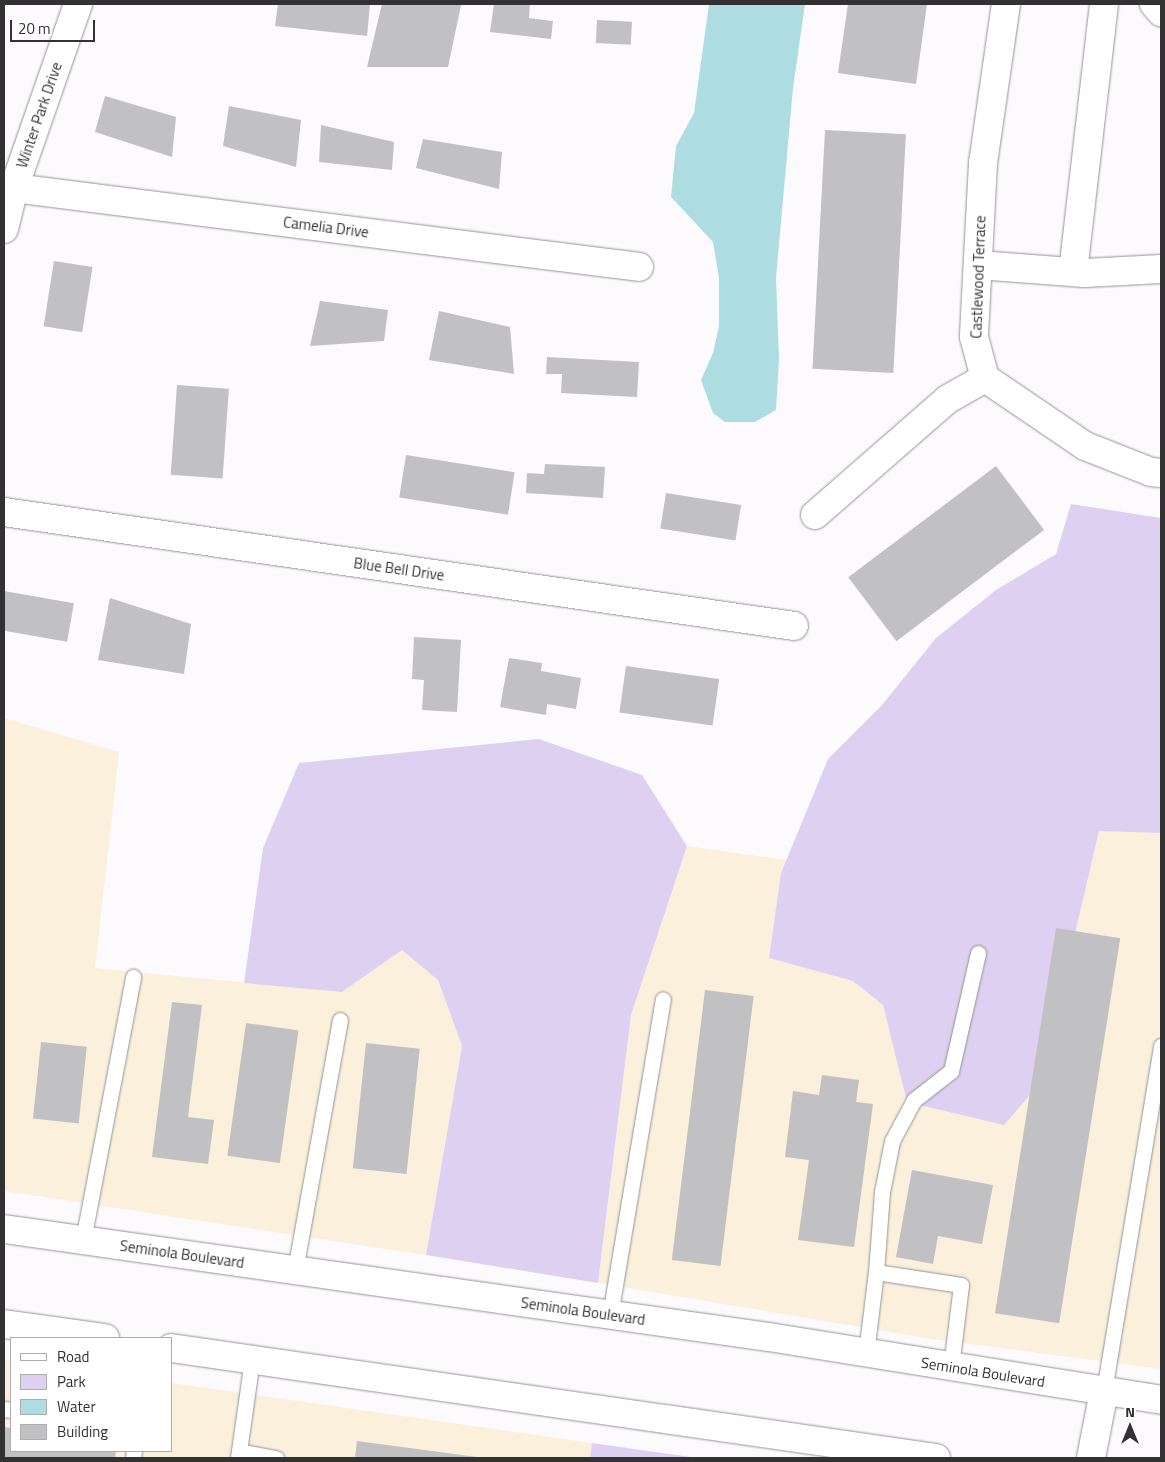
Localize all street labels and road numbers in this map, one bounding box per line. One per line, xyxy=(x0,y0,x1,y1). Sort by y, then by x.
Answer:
street label: Winter Park Drive xyxy=(12,60,66,170)
street label: Camelia Drive xyxy=(282,213,370,241)
street label: Castlewood Terrace xyxy=(967,215,989,339)
street label: Blue Bell Drive xyxy=(352,554,446,584)
street label: Seminola Boulevard xyxy=(119,1236,245,1272)
street label: Seminola Boulevard xyxy=(520,1293,646,1329)
street label: Seminola Boulevard xyxy=(920,1353,1046,1391)

